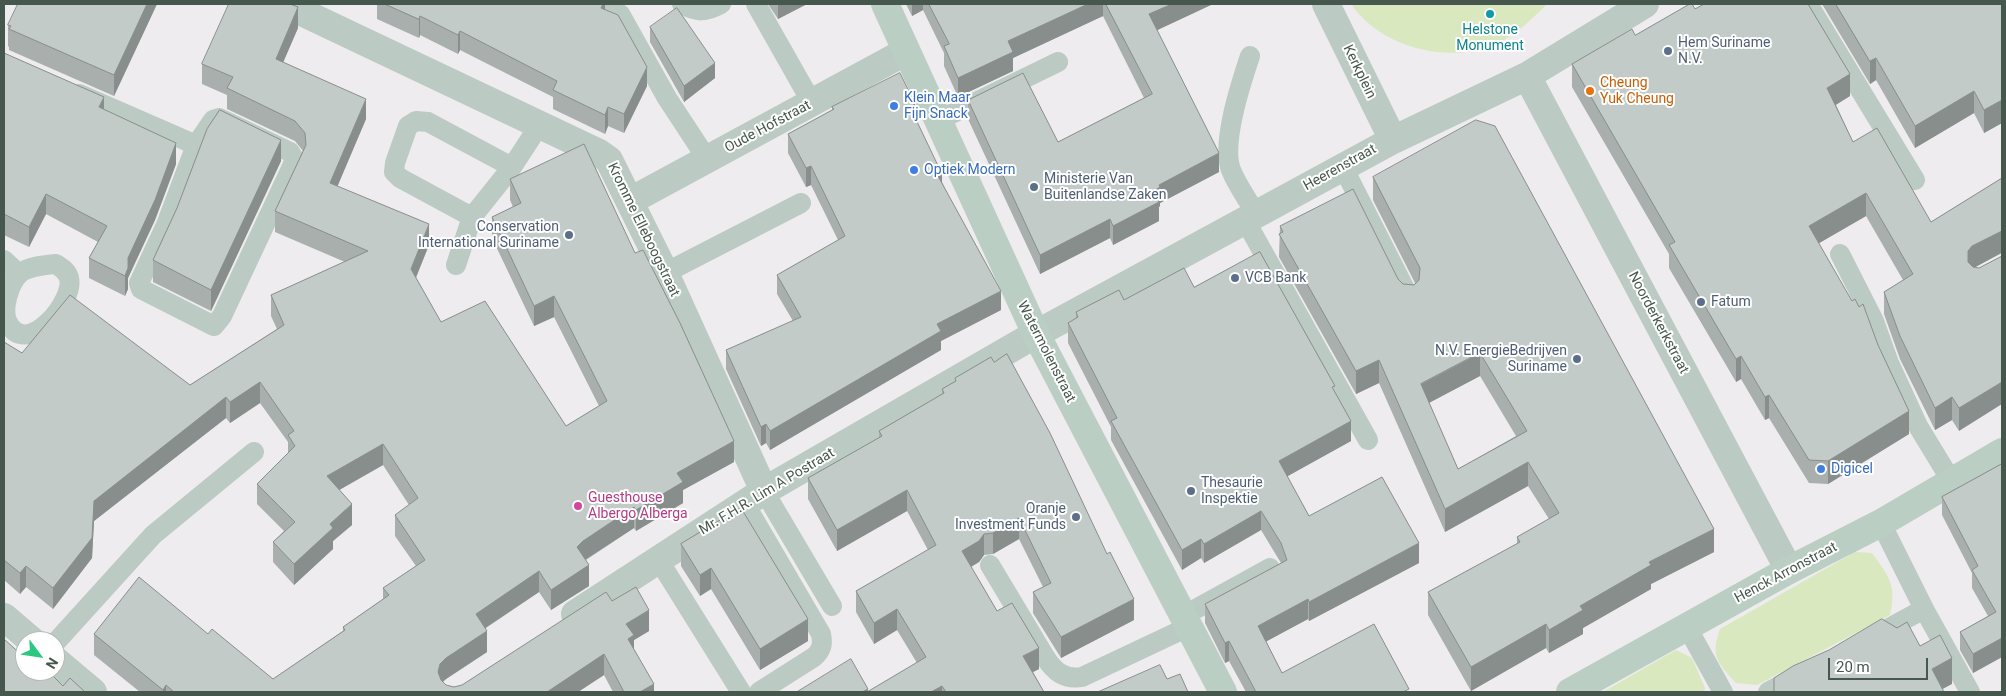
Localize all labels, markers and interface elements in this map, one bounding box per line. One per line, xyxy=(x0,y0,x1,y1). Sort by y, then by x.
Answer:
marker: Helstone Monument xyxy=(1484,8,1496,20)
place label: Helstone Monument xyxy=(1456,22,1524,54)
place label: Hem Suriname N.V. xyxy=(1678,35,1770,68)
street label: Kerkplein xyxy=(1339,42,1379,102)
marker: Hem Suriname N.V. xyxy=(1662,45,1674,57)
place label: Cheung Yuk Cheung xyxy=(1600,75,1674,108)
marker: Cheung Yuk Cheung xyxy=(1584,85,1596,97)
place label: Klein Maar Fijn Snack xyxy=(904,90,970,122)
street label: Oude Hofstraat xyxy=(722,97,814,157)
marker: Klein Maar Fijn Snack xyxy=(888,100,900,112)
street label: Heerenstraat xyxy=(1301,141,1379,195)
street label: Kromme Elleboogstraat xyxy=(603,160,683,300)
place label: Optiek Modern xyxy=(924,162,1015,178)
marker: Optiek Modern xyxy=(908,164,920,176)
place label: Ministerie Van Buitenlandse Zaken xyxy=(1044,171,1166,203)
marker: Ministerie Van Buitenlandse Zaken xyxy=(1028,181,1040,193)
place label: Conservation International Suriname xyxy=(418,219,559,252)
marker: Conservation International Suriname xyxy=(563,229,575,241)
street label: Noorderkerkstraat xyxy=(1624,269,1692,377)
place label: VCB Bank xyxy=(1245,270,1306,286)
marker: VCB Bank xyxy=(1229,272,1241,284)
place label: Fatum xyxy=(1711,294,1751,310)
marker: Fatum xyxy=(1695,296,1707,308)
street label: Watermolenstraat xyxy=(1013,299,1079,405)
place label: N.V. EnergieBedrijven Suriname xyxy=(1435,343,1567,376)
marker: N.V. EnergieBedrijven Suriname xyxy=(1571,353,1583,365)
street label: Mr. F.H.R. Lim A Postraat xyxy=(696,445,838,539)
place label: Digicel xyxy=(1831,461,1873,477)
marker: Digicel xyxy=(1815,463,1827,475)
place label: Thesaurie Inspektie xyxy=(1201,475,1263,508)
marker: Thesaurie Inspektie xyxy=(1185,485,1197,497)
place label: Guesthouse Albergo Alberga xyxy=(588,490,688,522)
marker: Guesthouse Albergo Alberga xyxy=(572,500,584,512)
place label: Oranje Investment Funds xyxy=(955,501,1066,534)
marker: Oranje Investment Funds xyxy=(1070,511,1082,523)
street label: Henck Arronstraat xyxy=(1732,539,1840,607)
north arrow xyxy=(15,631,65,681)
scale bar xyxy=(1831,648,1931,680)
text: N xyxy=(43,655,61,672)
text: 20 m xyxy=(1836,658,1870,676)

